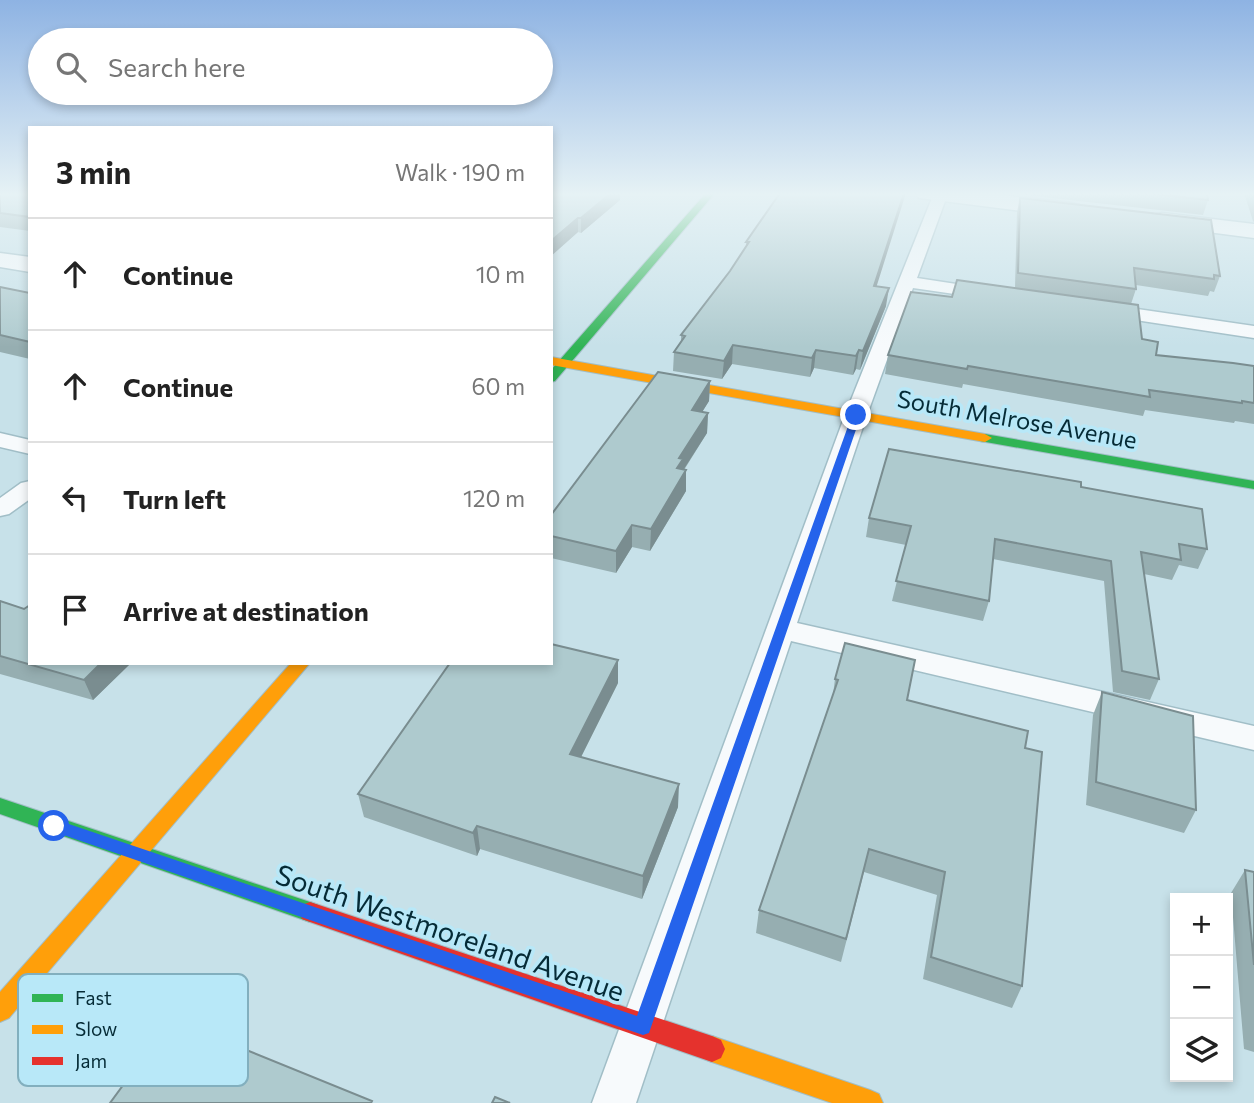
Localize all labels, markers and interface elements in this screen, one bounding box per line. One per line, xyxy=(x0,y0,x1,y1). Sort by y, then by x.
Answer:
search box xyxy=(28,28,553,105)
icon: search xyxy=(52,48,90,86)
text: Search here xyxy=(108,51,246,82)
text: 3 min xyxy=(56,153,131,190)
text: Walk · 190 m xyxy=(395,158,525,186)
icon: ahead xyxy=(56,255,94,293)
text: Continue xyxy=(123,259,233,290)
text: 10 m xyxy=(476,260,525,288)
icon: ahead xyxy=(56,367,94,405)
text: Continue xyxy=(123,371,233,402)
text: 60 m xyxy=(472,372,525,400)
street label: South Melrose Avenue xyxy=(895,383,1140,454)
route end xyxy=(840,399,871,430)
icon: left xyxy=(56,479,94,517)
text: Turn left xyxy=(123,483,226,514)
text: 120 m xyxy=(463,484,525,512)
icon: arrive xyxy=(56,591,94,629)
text: Arrive at destination xyxy=(123,595,369,626)
route start xyxy=(38,810,69,841)
street label: South Westmoreland Avenue xyxy=(272,856,629,1008)
map controls xyxy=(1170,893,1233,1082)
button: + xyxy=(1170,893,1233,956)
button: − xyxy=(1170,956,1233,1019)
legend xyxy=(18,974,248,1086)
text: Fast xyxy=(75,986,112,1009)
text: Slow xyxy=(75,1017,117,1040)
button: layers xyxy=(1170,1019,1233,1082)
text: Jam xyxy=(75,1049,107,1072)

